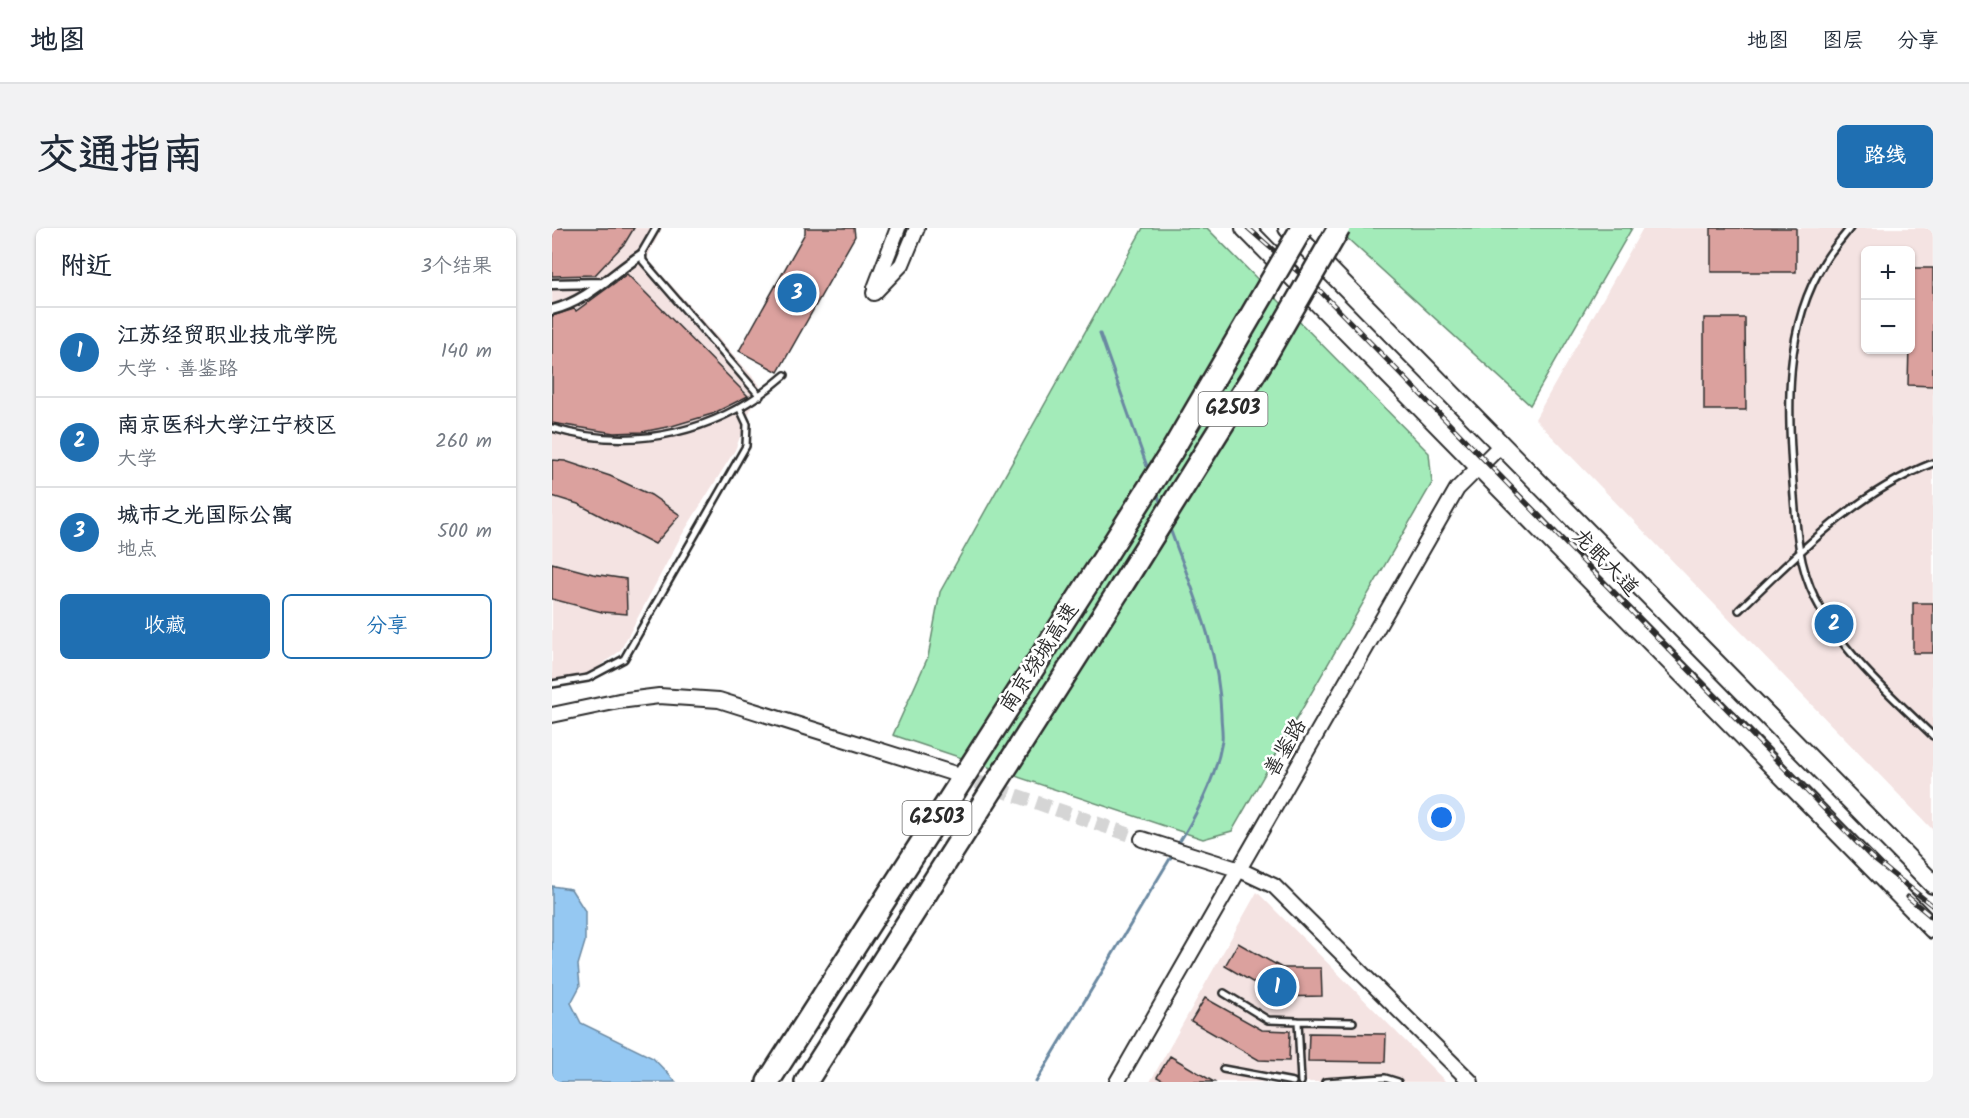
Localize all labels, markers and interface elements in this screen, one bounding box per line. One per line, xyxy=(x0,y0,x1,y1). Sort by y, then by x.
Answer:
text: 地图 xyxy=(30,19,86,64)
text: 地图 xyxy=(1747,25,1789,58)
text: 图层 xyxy=(1822,25,1864,58)
text: 分享 xyxy=(1897,25,1939,58)
text: 交通指南 xyxy=(36,123,204,190)
button: 路线 xyxy=(1837,125,1933,188)
text: 附近 xyxy=(60,246,112,288)
map controls xyxy=(1861,246,1915,354)
button: + xyxy=(1861,246,1915,300)
text: 3个结果 xyxy=(421,251,492,283)
pin: 3 xyxy=(778,270,816,316)
button: − xyxy=(1861,300,1915,354)
text: 江苏经贸职业技术学院 xyxy=(117,319,337,354)
text: 1 xyxy=(76,336,83,368)
text: 140 m xyxy=(441,336,492,368)
text: 大学 · 善鉴路 xyxy=(117,354,238,386)
road number: G2503 xyxy=(1198,392,1268,426)
text: 南京医科大学江宁校区 xyxy=(117,409,337,444)
text: 2 xyxy=(74,426,85,458)
text: 260 m xyxy=(435,426,492,458)
text: 大学 xyxy=(117,444,157,476)
text: 城市之光国际公寓 xyxy=(117,499,293,534)
text: 3 xyxy=(74,516,85,548)
text: 500 m xyxy=(437,516,492,548)
street label: 龙眠大道 xyxy=(1564,521,1646,605)
text: 地点 xyxy=(117,534,157,566)
button: 收藏 xyxy=(60,594,270,659)
button: 分享 xyxy=(282,594,492,659)
street label: 南京绕城高速 xyxy=(992,596,1088,720)
pin: 2 xyxy=(1814,602,1854,646)
street label: 善鉴路 xyxy=(1256,712,1316,784)
road number: G2503 xyxy=(902,801,972,835)
your location xyxy=(1427,803,1456,832)
pin: 1 xyxy=(1258,964,1296,1010)

